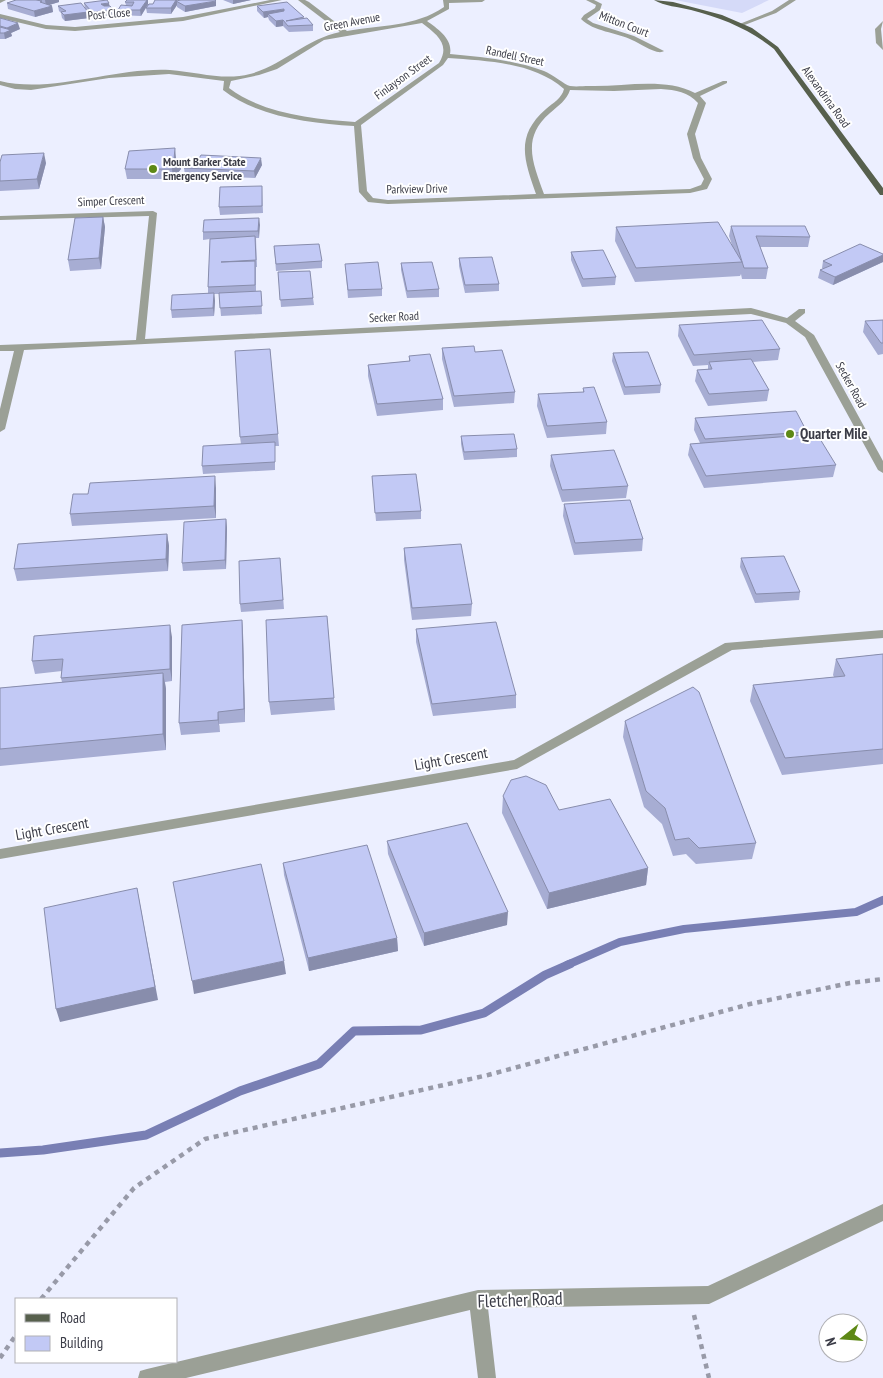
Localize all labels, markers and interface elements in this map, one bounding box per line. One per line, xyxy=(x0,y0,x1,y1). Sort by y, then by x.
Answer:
street label: Post Close xyxy=(87,4,131,23)
street label: Mitton Court xyxy=(597,7,652,40)
street label: Green Avenue xyxy=(323,9,381,34)
street label: Randell Street xyxy=(485,42,546,69)
street label: Finlayson Street xyxy=(371,50,435,102)
street label: Alexandrina Road xyxy=(799,63,854,130)
place label: Mount Barker State Emergency Service xyxy=(163,154,246,183)
marker: Mount Barker State Emergency Service xyxy=(147,163,159,175)
street label: Parkview Drive xyxy=(386,180,448,197)
street label: Simper Crescent xyxy=(77,192,145,209)
street label: Secker Road xyxy=(369,308,419,325)
street label: Secker Road xyxy=(833,359,870,410)
place label: Quarter Mile xyxy=(800,424,868,443)
marker: Quarter Mile xyxy=(784,428,796,440)
street label: Light Crescent xyxy=(413,743,489,774)
street label: Light Crescent xyxy=(14,813,90,844)
street label: Fletcher Road xyxy=(477,1287,563,1312)
legend xyxy=(15,1298,178,1363)
text: Road xyxy=(60,1308,86,1327)
north arrow xyxy=(818,1313,868,1363)
text: Building xyxy=(60,1333,103,1352)
text: N xyxy=(821,1336,840,1348)

